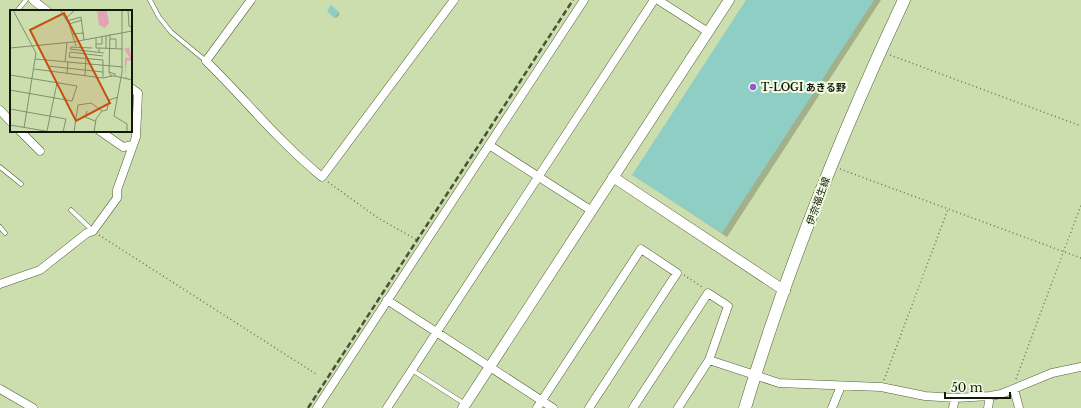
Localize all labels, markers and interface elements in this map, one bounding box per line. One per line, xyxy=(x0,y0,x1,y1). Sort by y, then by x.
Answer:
inset map xyxy=(10,10,132,132)
place label: T-LOGI あきる野 xyxy=(761,81,847,94)
marker: T-LOGI あきる野 xyxy=(748,82,758,92)
street label: 伊奈福生線 xyxy=(803,175,833,227)
scale bar xyxy=(945,374,1010,400)
text: 50 m xyxy=(951,380,983,395)

